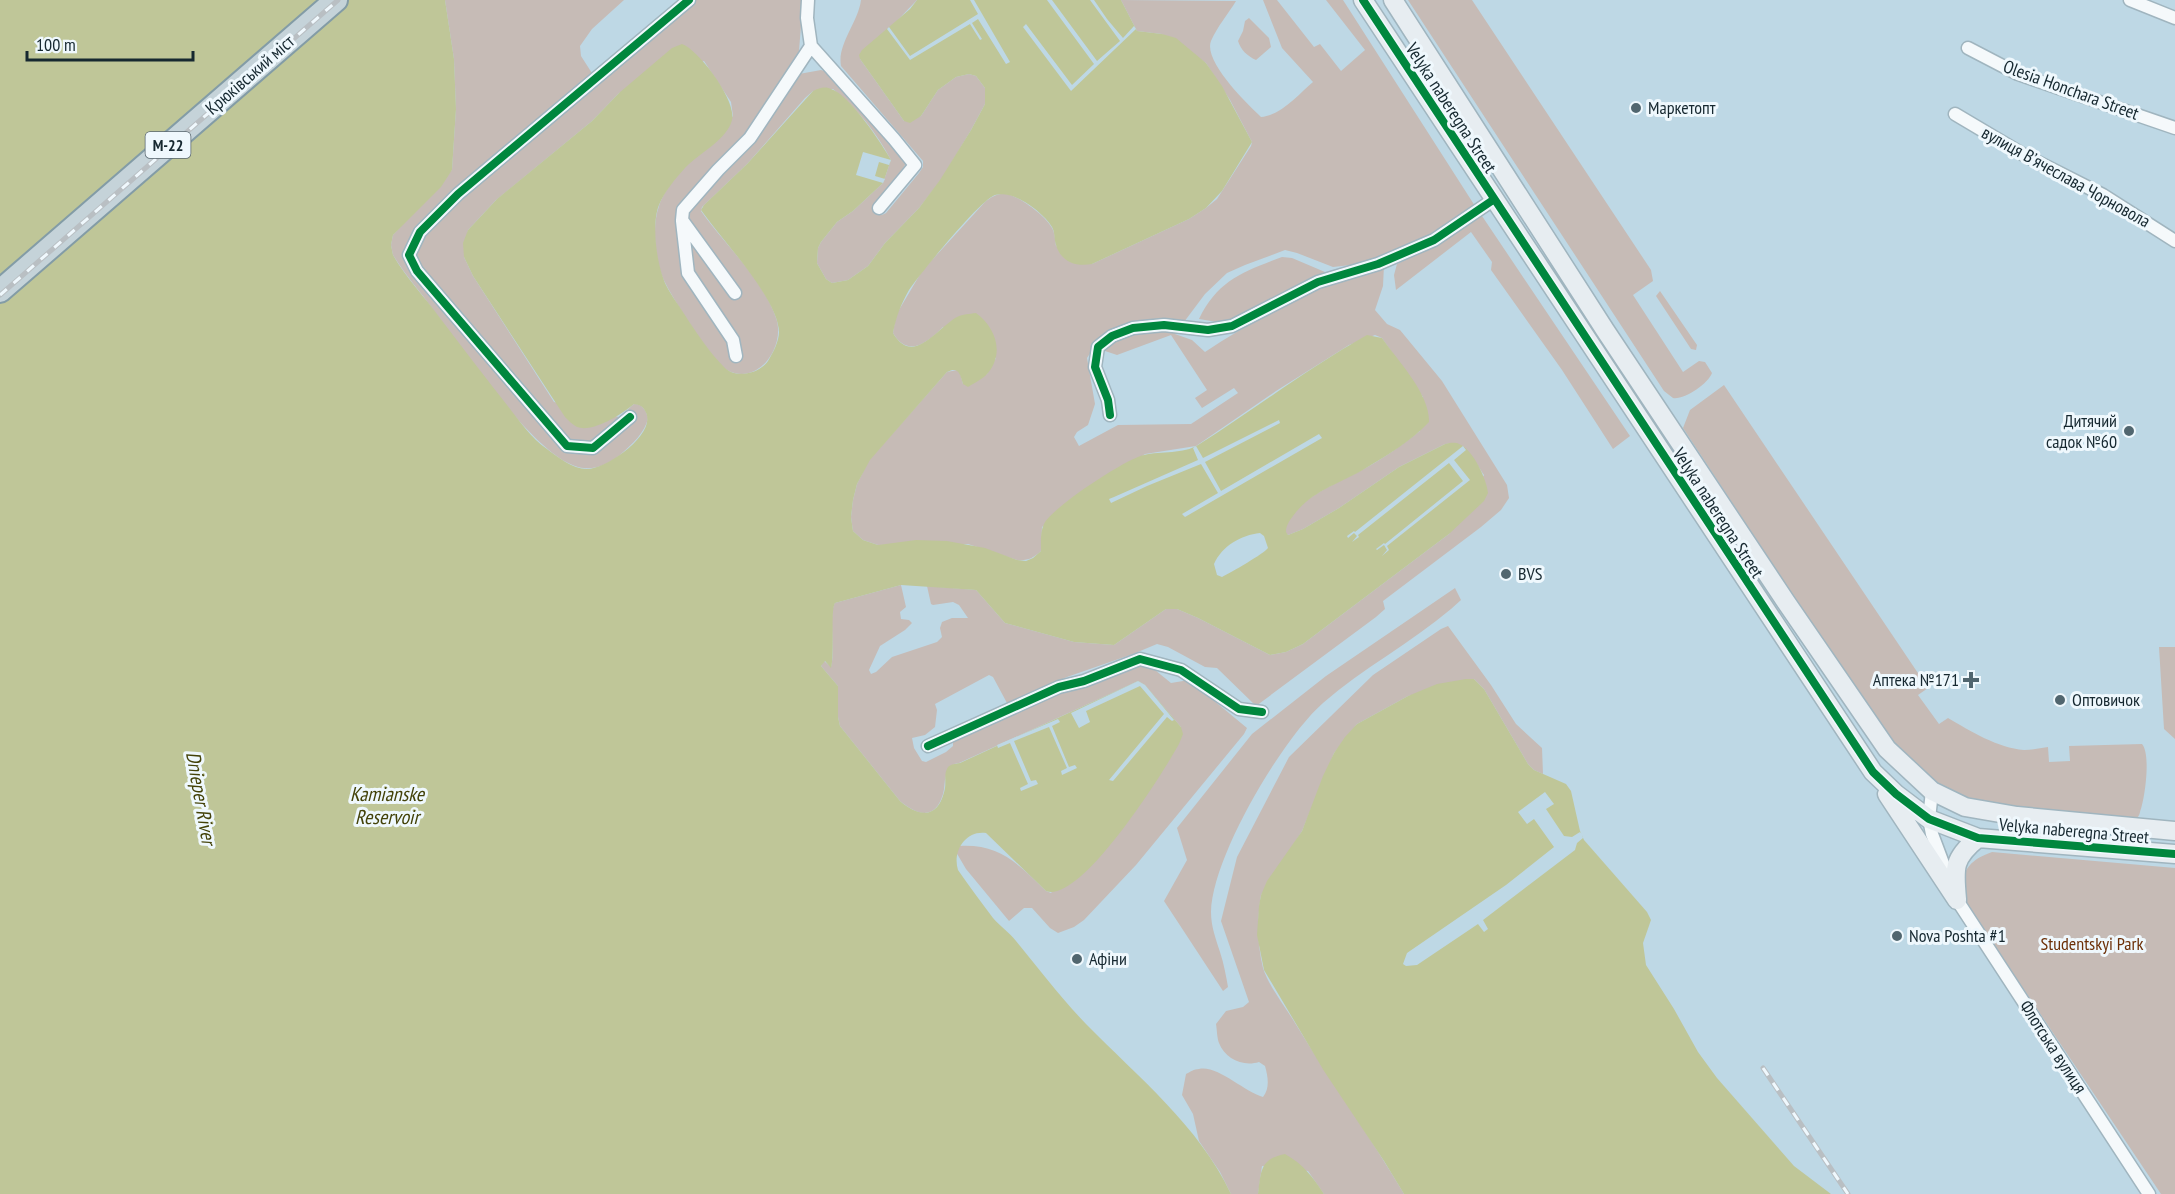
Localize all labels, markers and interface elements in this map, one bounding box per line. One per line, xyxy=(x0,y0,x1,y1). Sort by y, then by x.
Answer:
scale bar xyxy=(27,24,194,62)
street label: Крюківський міст xyxy=(200,30,299,120)
text: 100 m xyxy=(36,33,76,56)
street label: Velyka naberegna Street xyxy=(1400,38,1502,177)
street label: Olesia Honchara Street xyxy=(2000,54,2142,125)
place label: Маркетопт xyxy=(1648,96,1716,119)
marker: Маркетопт xyxy=(1629,101,1643,115)
street label: вулиця Вʼячеслава Чорновола xyxy=(1978,121,2155,232)
road number: М-22 xyxy=(146,132,190,158)
place label: Дитячий садок №60 xyxy=(2046,409,2117,453)
marker: Дитячий садок №60 xyxy=(2122,424,2136,438)
street label: Velyka naberegna Street xyxy=(1667,443,1769,582)
place label: BVS xyxy=(1518,562,1543,585)
marker: BVS xyxy=(1499,567,1513,581)
place label: Аптека №171 xyxy=(1873,668,1959,691)
marker: Аптека №171 xyxy=(1964,673,1978,687)
place label: Оптовичок xyxy=(2072,688,2140,711)
marker: Оптовичок xyxy=(2053,693,2067,707)
water label: Dnieper River xyxy=(180,749,222,849)
water label: Kamianske Reservoir xyxy=(350,781,426,830)
street label: Velyka naberegna Street xyxy=(1997,812,2150,849)
place label: Nova Poshta #1 xyxy=(1909,924,2006,947)
marker: Nova Poshta #1 xyxy=(1890,929,1904,943)
park label: Studentskyi Park xyxy=(2041,932,2143,955)
place label: Афіни xyxy=(1089,947,1127,970)
marker: Афіни xyxy=(1070,952,1084,966)
street label: Флотська вулиця xyxy=(2015,996,2092,1098)

